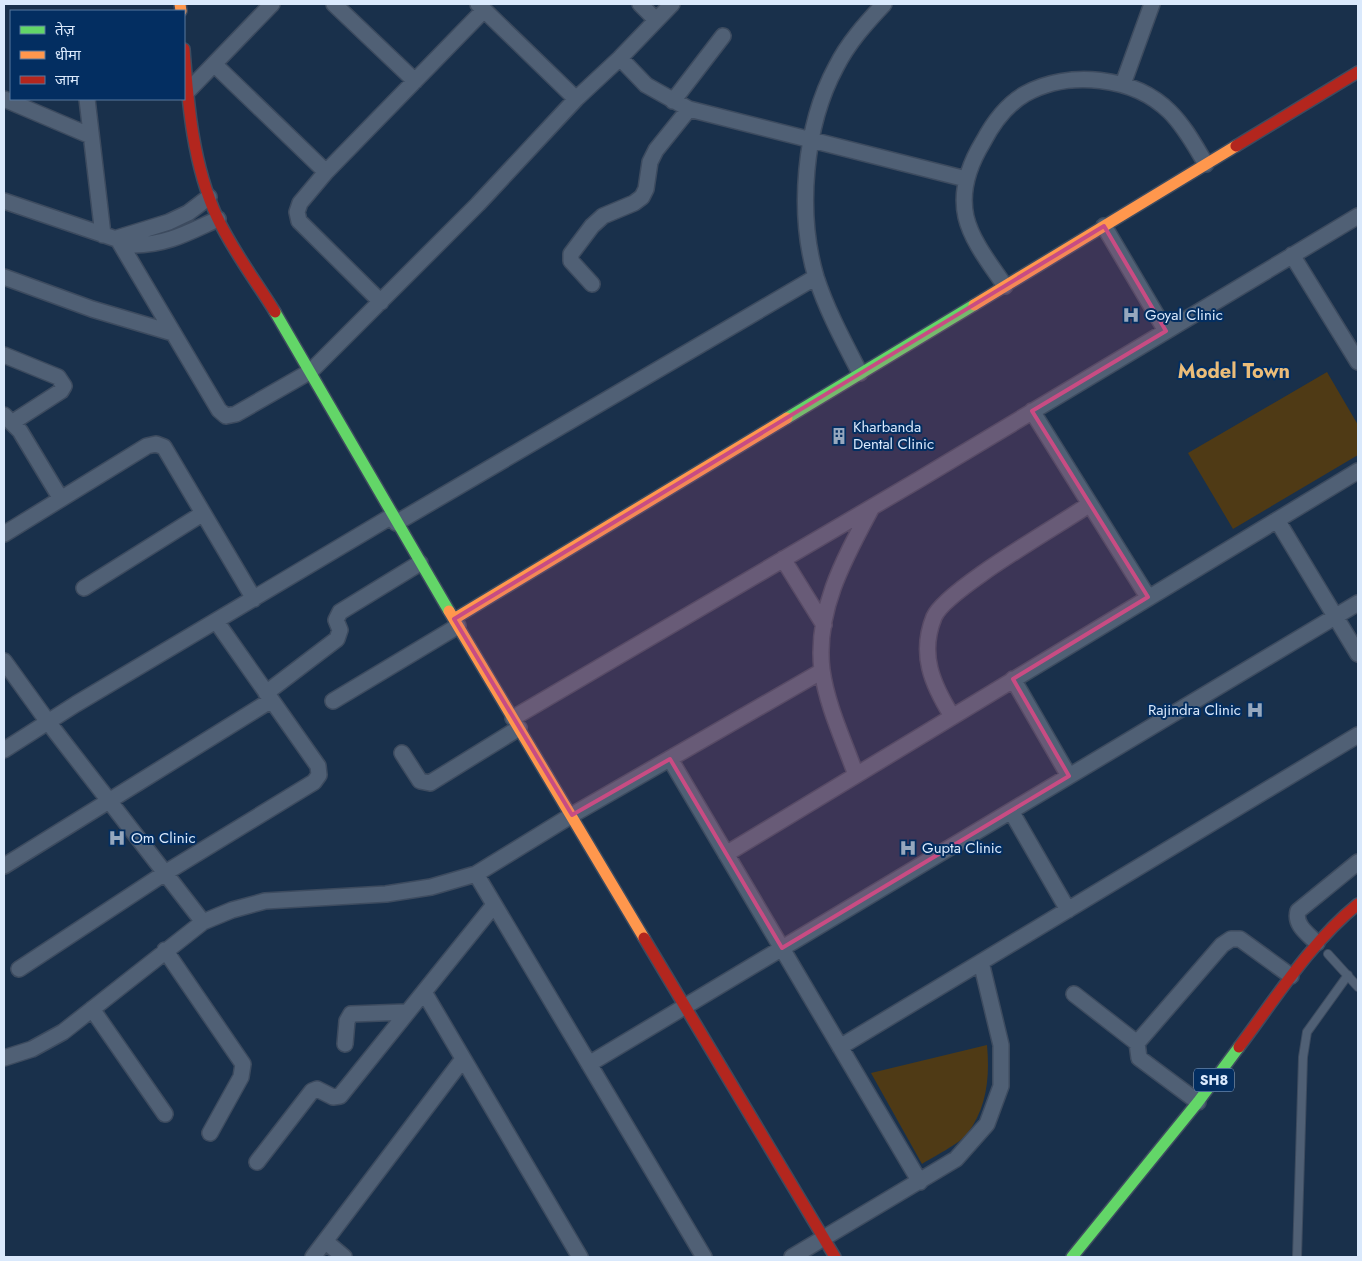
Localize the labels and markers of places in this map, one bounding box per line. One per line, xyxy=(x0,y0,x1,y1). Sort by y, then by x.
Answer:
place label: Goyal Clinic xyxy=(1145,304,1223,326)
hospital icon: Goyal Clinic xyxy=(1121,305,1141,325)
place label: Kharbanda Dental Clinic xyxy=(853,416,934,455)
building icon: Kharbanda Dental Clinic xyxy=(829,426,849,446)
place label: Rajindra Clinic xyxy=(1148,699,1241,721)
hospital icon: Rajindra Clinic xyxy=(1245,700,1265,720)
place label: Om Clinic xyxy=(131,827,196,849)
hospital icon: Om Clinic xyxy=(107,828,127,848)
place label: Gupta Clinic xyxy=(922,837,1002,859)
hospital icon: Gupta Clinic xyxy=(898,838,918,858)

